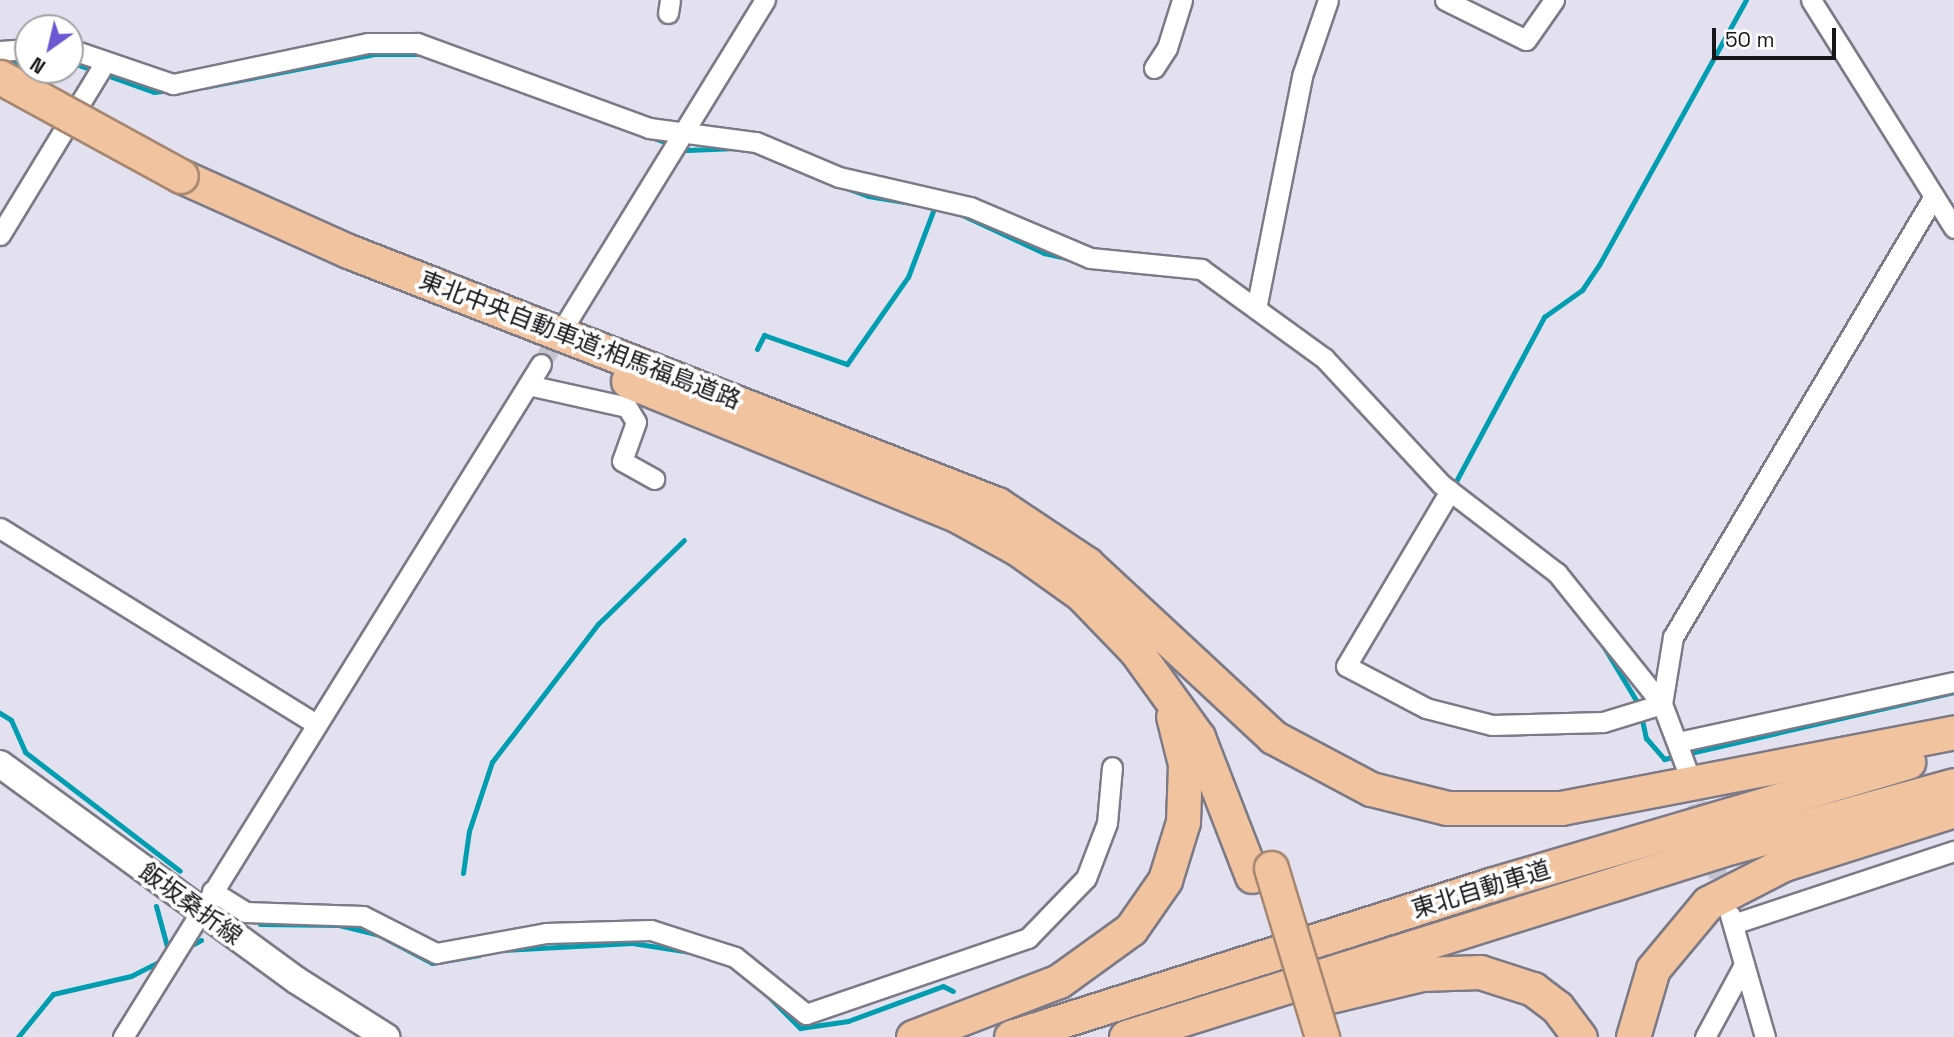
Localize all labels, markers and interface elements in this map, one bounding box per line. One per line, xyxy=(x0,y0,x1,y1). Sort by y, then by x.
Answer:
north arrow xyxy=(14,14,84,84)
scale bar xyxy=(1716,14,1840,58)
text: 50 m xyxy=(1725,26,1775,53)
text: N xyxy=(26,51,50,79)
street label: 東北中央自動車道;相馬福島道路 xyxy=(415,265,745,415)
street label: 東北自動車道 xyxy=(1408,854,1554,924)
street label: 飯坂桑折線 xyxy=(134,857,248,951)

